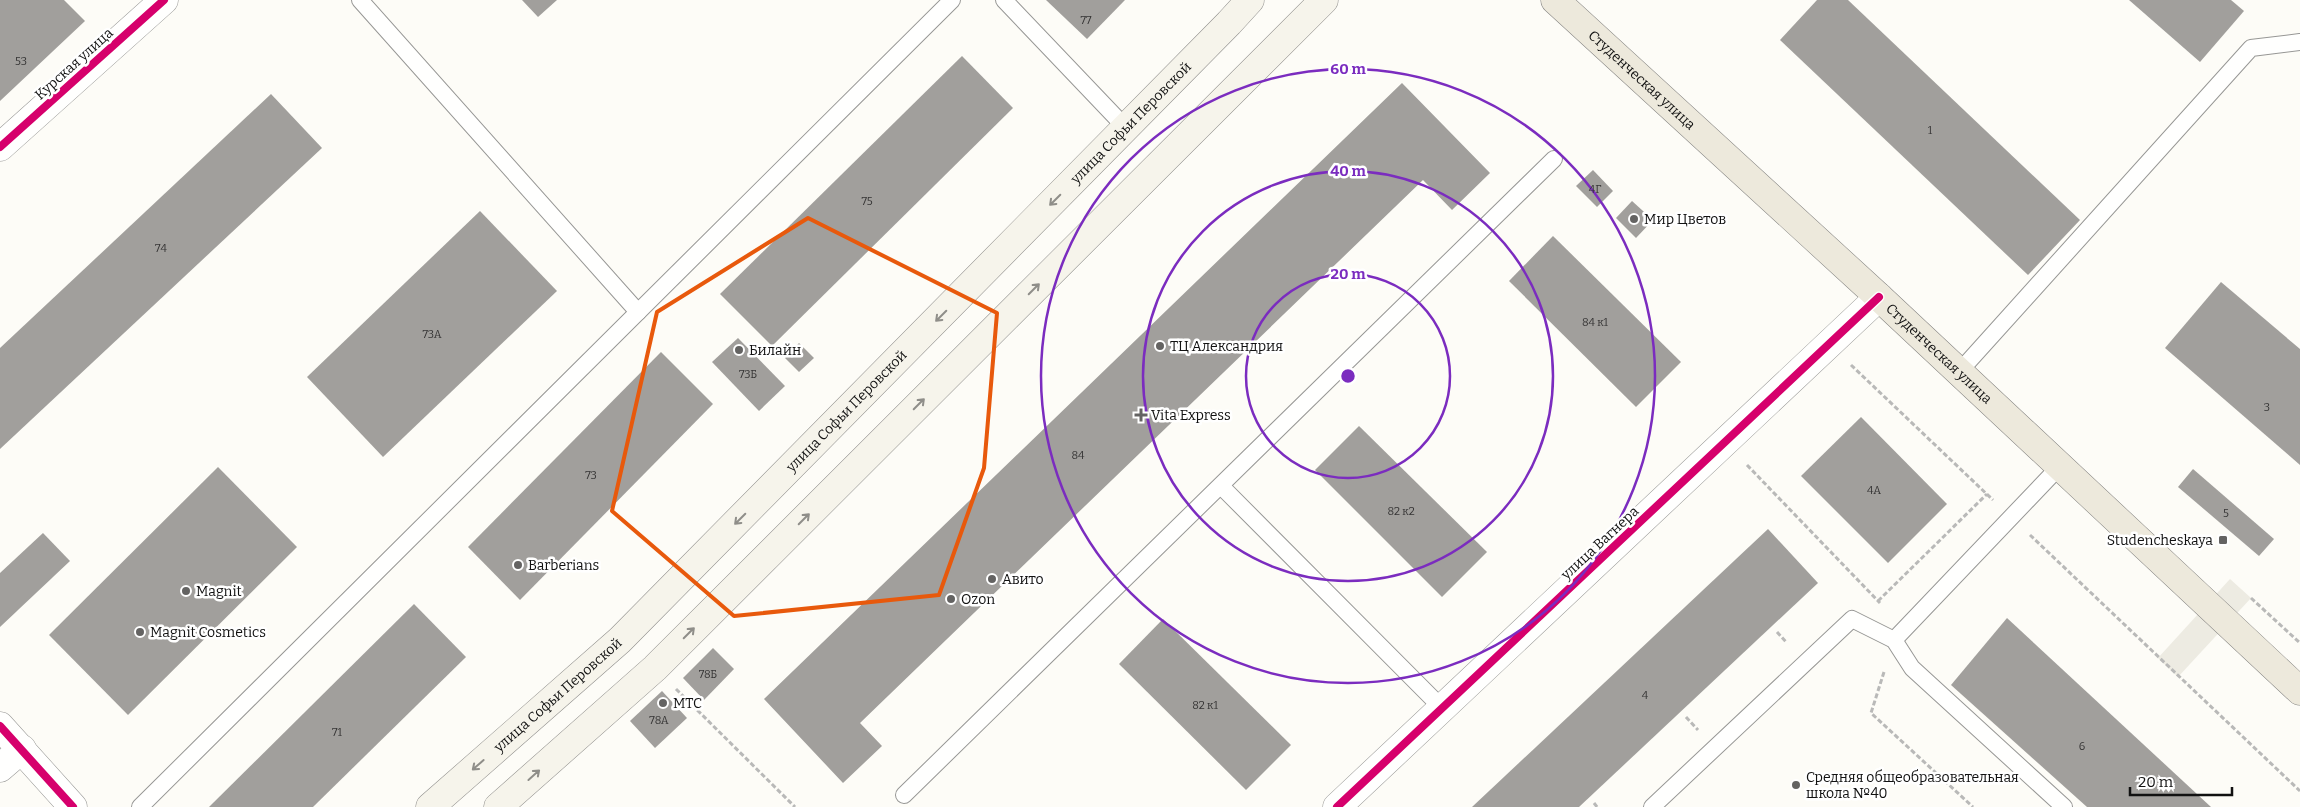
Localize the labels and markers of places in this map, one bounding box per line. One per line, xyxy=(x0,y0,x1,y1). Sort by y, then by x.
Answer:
place label: Мир Цветов xyxy=(1644,211,1726,228)
marker: Мир Цветов xyxy=(1628,213,1640,225)
place label: ТЦ Александрия xyxy=(1170,338,1283,355)
marker: ТЦ Александрия xyxy=(1154,340,1166,352)
place label: Билайн xyxy=(749,342,801,359)
marker: Билайн xyxy=(733,344,745,356)
centre of rings xyxy=(1339,367,1357,385)
place label: Vita Express xyxy=(1151,407,1231,424)
marker: Vita Express xyxy=(1135,409,1147,421)
place label: Studencheskaya xyxy=(2107,532,2213,549)
marker: Studencheskaya xyxy=(2217,534,2229,546)
place label: Barberians xyxy=(528,557,599,574)
marker: Barberians xyxy=(512,559,524,571)
place label: Авито xyxy=(1002,571,1044,588)
marker: Авито xyxy=(986,573,998,585)
place label: Magnit xyxy=(196,583,242,600)
marker: Magnit xyxy=(180,585,192,597)
place label: Ozon xyxy=(961,591,995,608)
marker: Ozon xyxy=(945,593,957,605)
place label: Magnit Cosmetics xyxy=(150,624,266,641)
marker: Magnit Cosmetics xyxy=(134,626,146,638)
place label: МТС xyxy=(673,695,702,712)
marker: МТС xyxy=(657,697,669,709)
place label: Средняя общеобразовательная школа №40 xyxy=(1806,769,2019,802)
marker: Средняя общеобразовательная школа №40 xyxy=(1790,779,1802,791)

